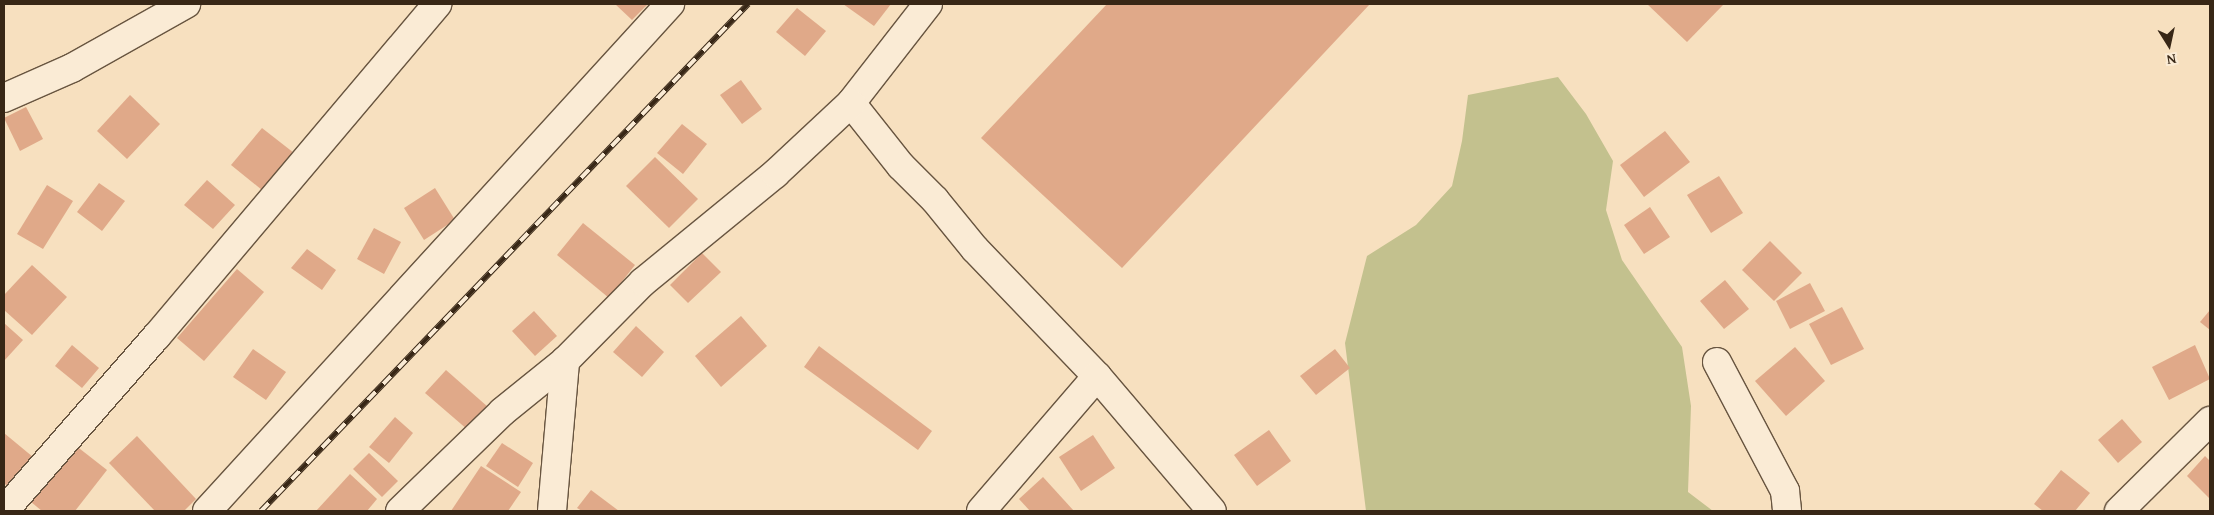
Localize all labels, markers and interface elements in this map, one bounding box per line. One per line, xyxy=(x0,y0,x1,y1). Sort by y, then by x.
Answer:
north arrow xyxy=(2144,20,2194,70)
text: N xyxy=(2165,49,2178,70)

